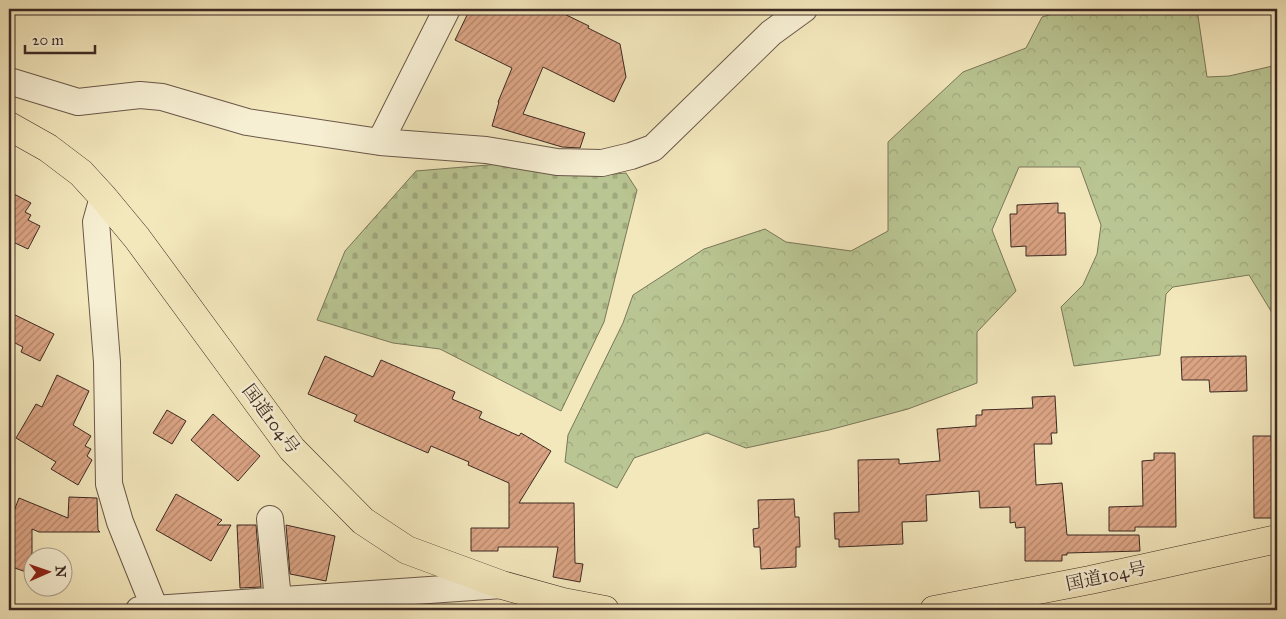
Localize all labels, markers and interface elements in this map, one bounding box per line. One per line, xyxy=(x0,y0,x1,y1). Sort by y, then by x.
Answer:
scale bar xyxy=(25,22,95,54)
text: 20 m xyxy=(32,31,64,49)
street label: 国道104号 xyxy=(238,380,304,458)
north arrow xyxy=(22,546,72,596)
street label: 国道104号 xyxy=(1064,557,1148,595)
text: N xyxy=(52,565,69,578)

